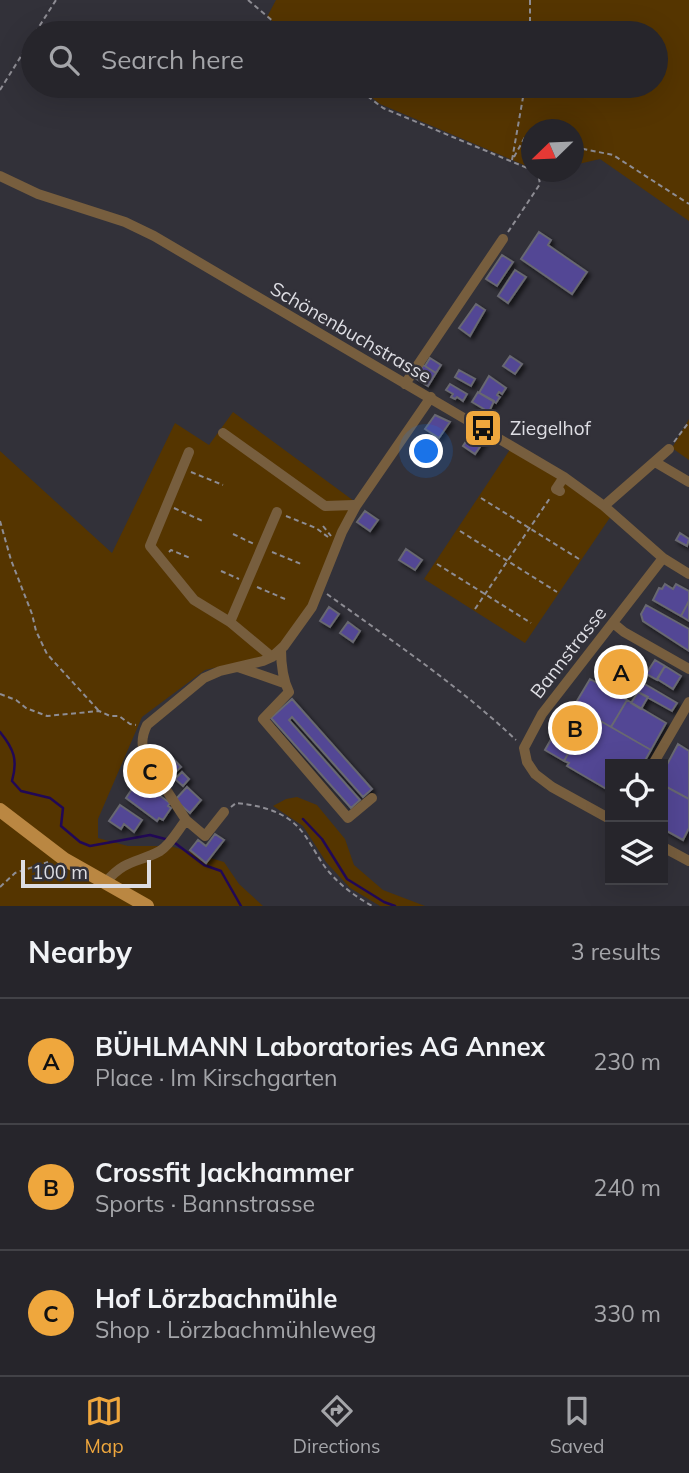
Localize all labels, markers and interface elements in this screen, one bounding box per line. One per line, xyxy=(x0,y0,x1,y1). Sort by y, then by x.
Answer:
search box xyxy=(21,21,668,98)
icon: search xyxy=(45,41,83,79)
text: Search here xyxy=(101,43,244,76)
north arrow xyxy=(521,119,584,182)
street label: Schönenbuchstrasse xyxy=(266,276,436,388)
bus stop icon: Ziegelhof xyxy=(462,407,504,449)
place label: Ziegelhof xyxy=(510,416,591,440)
your location xyxy=(409,434,443,468)
street label: Bannstrasse xyxy=(525,601,611,703)
pin: A xyxy=(598,646,644,698)
pin: B xyxy=(552,702,598,754)
pin: C xyxy=(127,745,173,797)
map controls xyxy=(605,759,668,885)
button: locate xyxy=(605,759,668,822)
button: layers xyxy=(605,822,668,885)
scale bar xyxy=(21,857,150,889)
text: 100 m xyxy=(32,860,88,884)
text: Nearby xyxy=(28,933,132,971)
text: 3 results xyxy=(571,937,661,966)
text: BÜHLMANN Laboratories AG Annex xyxy=(95,1030,545,1063)
text: A xyxy=(42,1047,60,1076)
text: 230 m xyxy=(593,1047,661,1076)
text: Place · Im Kirschgarten xyxy=(95,1063,338,1092)
text: Crossfit Jackhammer xyxy=(95,1156,354,1189)
text: B xyxy=(43,1173,59,1202)
text: 240 m xyxy=(593,1173,661,1202)
text: Sports · Bannstrasse xyxy=(95,1189,315,1218)
text: Hof Lörzbachmühle xyxy=(95,1282,338,1315)
text: C xyxy=(43,1299,59,1328)
text: 330 m xyxy=(593,1299,661,1328)
text: Shop · Lörzbachmühleweg xyxy=(95,1315,376,1344)
tab: Map xyxy=(85,1392,124,1458)
tab: Directions xyxy=(293,1392,381,1458)
tab: Saved xyxy=(550,1392,604,1458)

